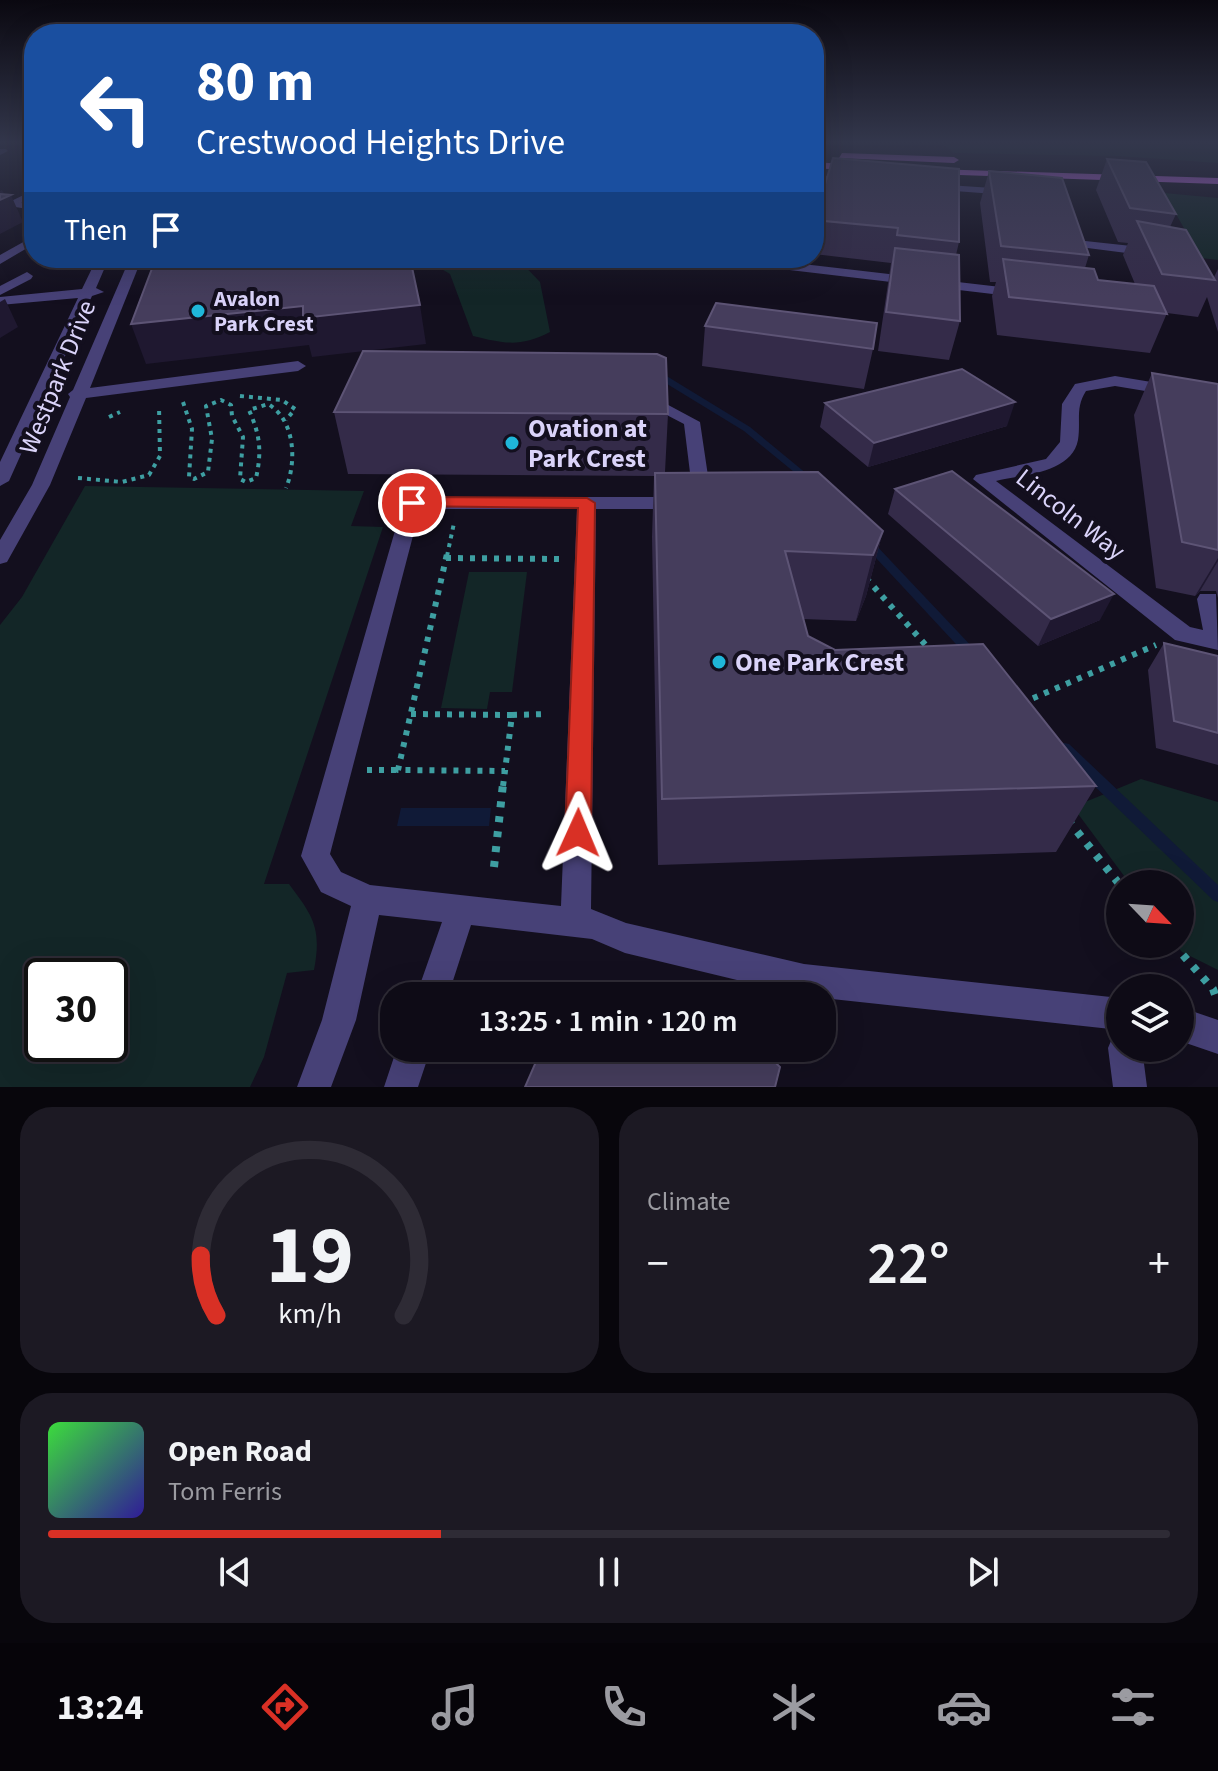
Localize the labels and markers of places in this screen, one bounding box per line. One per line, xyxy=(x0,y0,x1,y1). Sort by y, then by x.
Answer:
place label: Avalon Park Crest xyxy=(213,283,314,340)
marker: Avalon Park Crest xyxy=(189,302,207,320)
place label: Ovation at Park Crest xyxy=(528,410,647,477)
marker: Ovation at Park Crest xyxy=(503,434,521,452)
pin xyxy=(378,469,446,537)
place label: One Park Crest xyxy=(735,644,904,681)
marker: One Park Crest xyxy=(710,653,728,671)

